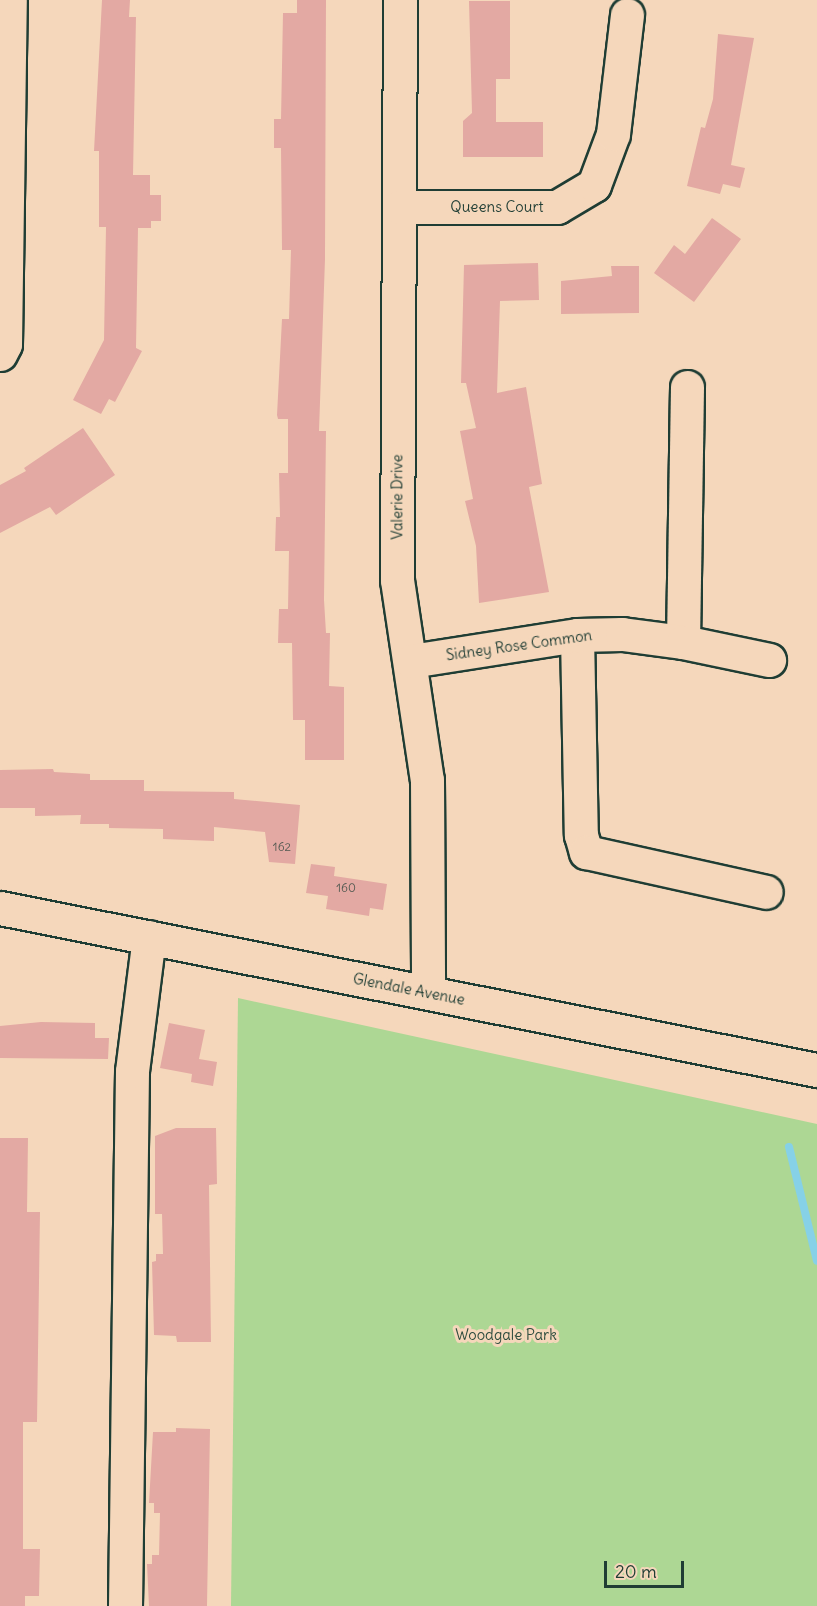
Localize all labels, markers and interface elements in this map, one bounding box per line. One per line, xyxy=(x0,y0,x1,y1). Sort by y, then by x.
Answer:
street label: Queens Court xyxy=(450,198,544,216)
street label: Valerie Drive xyxy=(388,454,406,540)
street label: Sidney Rose Common xyxy=(445,626,593,664)
house number: 162 xyxy=(273,840,291,854)
house number: 160 xyxy=(336,881,356,895)
street label: Glendale Avenue xyxy=(352,969,466,1009)
park label: Woodgale Park xyxy=(455,1326,557,1344)
scale bar xyxy=(607,1549,686,1587)
text: 20 m xyxy=(615,1560,657,1583)

